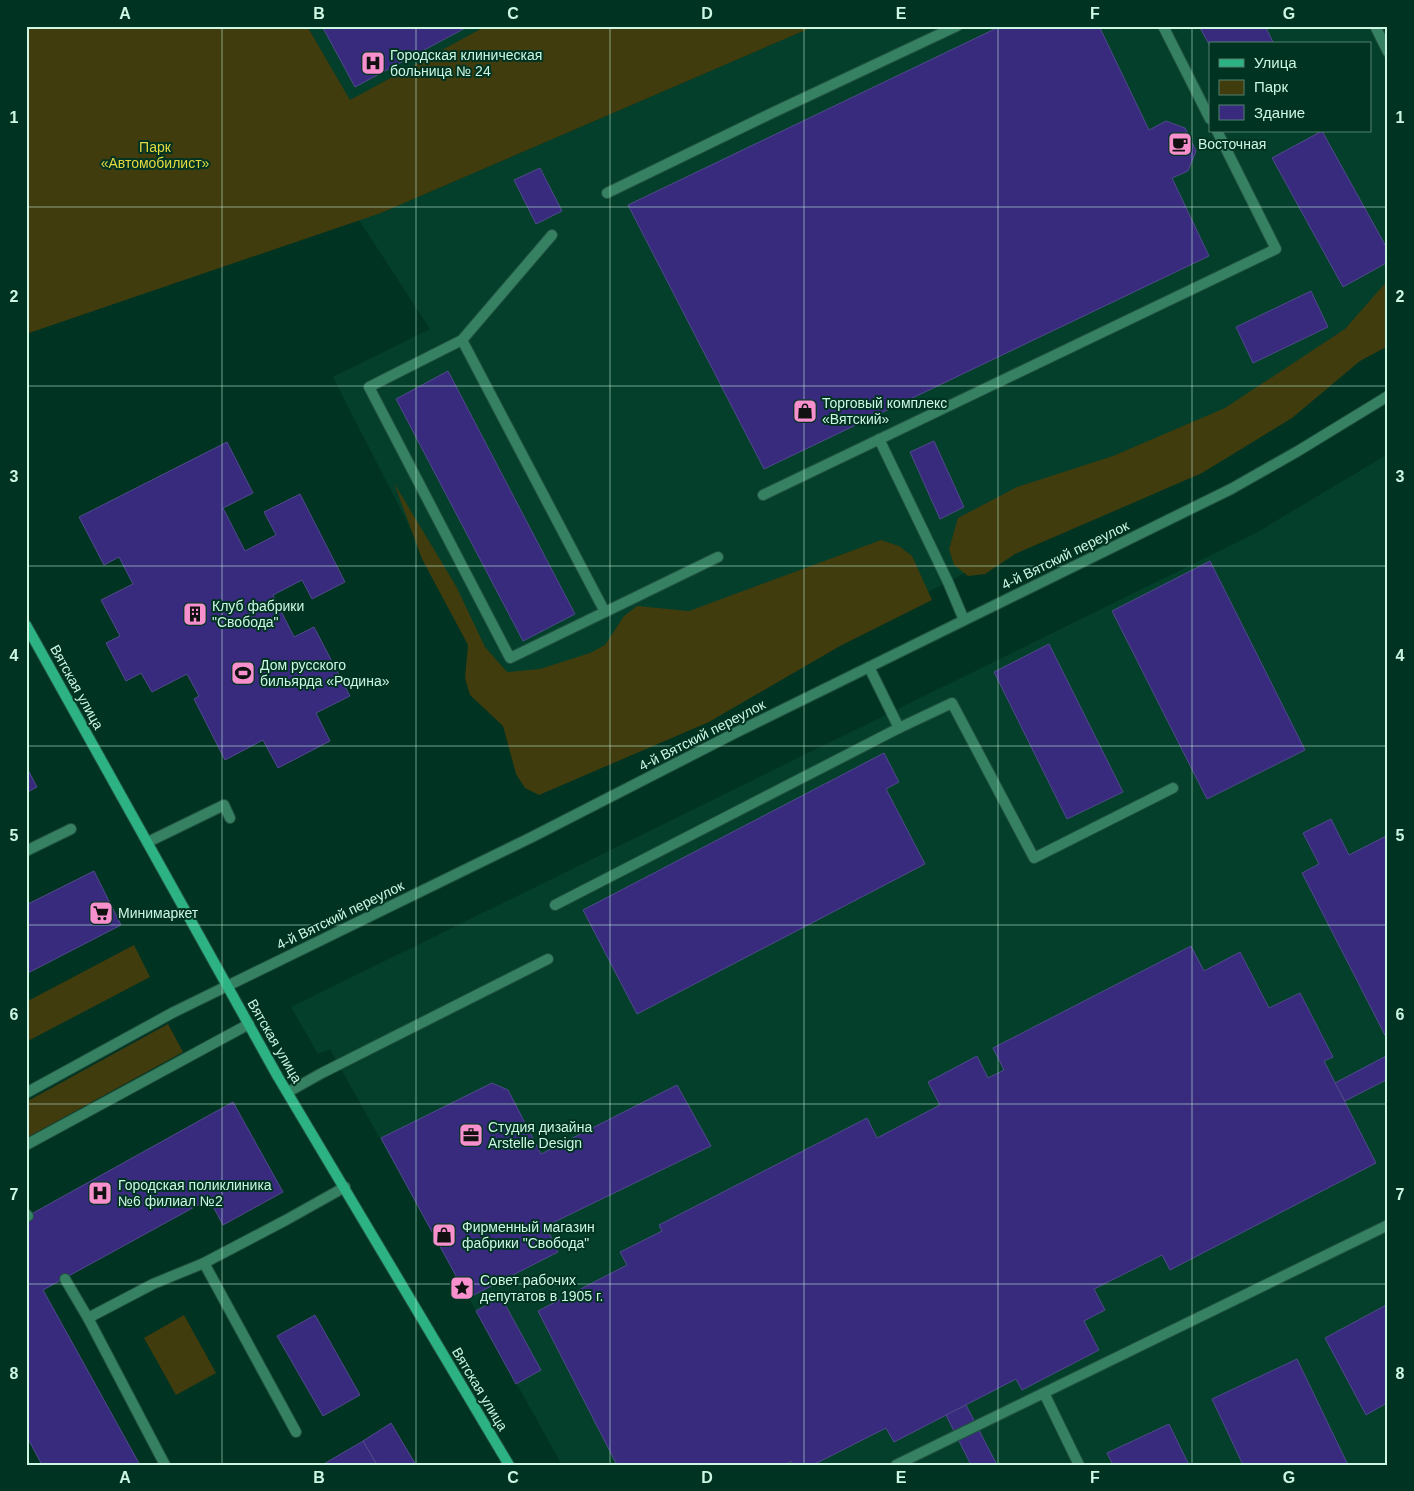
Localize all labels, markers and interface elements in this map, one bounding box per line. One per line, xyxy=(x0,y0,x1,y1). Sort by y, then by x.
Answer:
text: A xyxy=(119,5,131,22)
text: B xyxy=(313,5,325,22)
text: C xyxy=(507,5,519,22)
text: D xyxy=(701,5,713,22)
text: E xyxy=(896,5,907,22)
text: F xyxy=(1090,5,1100,22)
text: G xyxy=(1283,5,1295,22)
legend xyxy=(1209,42,1372,132)
place label: Городская клиническая больница № 24 xyxy=(390,47,542,79)
hospital icon: Городская клиническая больница № 24 xyxy=(360,50,386,76)
text: Улица xyxy=(1254,54,1297,71)
text: Парк xyxy=(1254,78,1288,95)
text: Здание xyxy=(1254,104,1305,121)
text: 1 xyxy=(10,109,19,126)
text: 1 xyxy=(1396,109,1405,126)
cafe icon: Восточная xyxy=(1167,131,1193,157)
place label: Восточная xyxy=(1198,136,1266,152)
park label: Парк «Автомобилист» xyxy=(101,139,210,171)
text: 2 xyxy=(10,288,19,305)
text: 2 xyxy=(1396,288,1405,305)
place label: Торговый комплекс «Вятский» xyxy=(822,395,947,427)
shop icon: Торговый комплекс «Вятский» xyxy=(792,398,818,424)
text: 3 xyxy=(10,468,19,485)
text: 3 xyxy=(1396,468,1405,485)
street label: 4-й Вятский переулок xyxy=(999,517,1132,593)
place label: Клуб фабрики "Свобода" xyxy=(212,598,304,630)
building icon: Клуб фабрики "Свобода" xyxy=(182,601,208,627)
street label: Вятская улица xyxy=(47,642,107,732)
text: 4 xyxy=(10,647,19,664)
text: 4 xyxy=(1396,647,1405,664)
place label: Дом русского бильярда «Родина» xyxy=(260,657,390,689)
sports icon: Дом русского бильярда «Родина» xyxy=(230,660,256,686)
street label: 4-й Вятский переулок xyxy=(636,696,769,774)
text: 5 xyxy=(10,827,19,844)
text: 5 xyxy=(1396,827,1405,844)
street label: 4-й Вятский переулок xyxy=(274,877,407,953)
supermarket icon: Минимаркет xyxy=(88,900,114,926)
place label: Минимаркет xyxy=(118,905,199,921)
street label: Вятская улица xyxy=(245,996,306,1086)
text: 6 xyxy=(10,1006,19,1023)
text: 6 xyxy=(1396,1006,1405,1023)
place label: Студия дизайна Arstelle Design xyxy=(488,1119,592,1151)
office icon: Студия дизайна Arstelle Design xyxy=(458,1122,484,1148)
place label: Городская поликлиника №6 филиал №2 xyxy=(118,1177,272,1209)
hospital icon: Городская поликлиника №6 филиал №2 xyxy=(87,1180,113,1206)
text: 7 xyxy=(10,1186,19,1203)
text: 7 xyxy=(1396,1186,1405,1203)
place label: Фирменный магазин фабрики "Свобода" xyxy=(462,1219,595,1251)
shop icon: Фирменный магазин фабрики "Свобода" xyxy=(431,1222,457,1248)
place label: Совет рабочих депутатов в 1905 г. xyxy=(480,1272,603,1304)
place icon: Совет рабочих депутатов в 1905 г. xyxy=(449,1275,475,1301)
street label: Вятская улица xyxy=(449,1345,511,1434)
text: 8 xyxy=(10,1365,19,1382)
text: 8 xyxy=(1396,1365,1405,1382)
text: A xyxy=(119,1469,131,1486)
text: B xyxy=(313,1469,325,1486)
text: C xyxy=(507,1469,519,1486)
text: D xyxy=(701,1469,713,1486)
text: E xyxy=(896,1469,907,1486)
text: F xyxy=(1090,1469,1100,1486)
text: G xyxy=(1283,1469,1295,1486)

